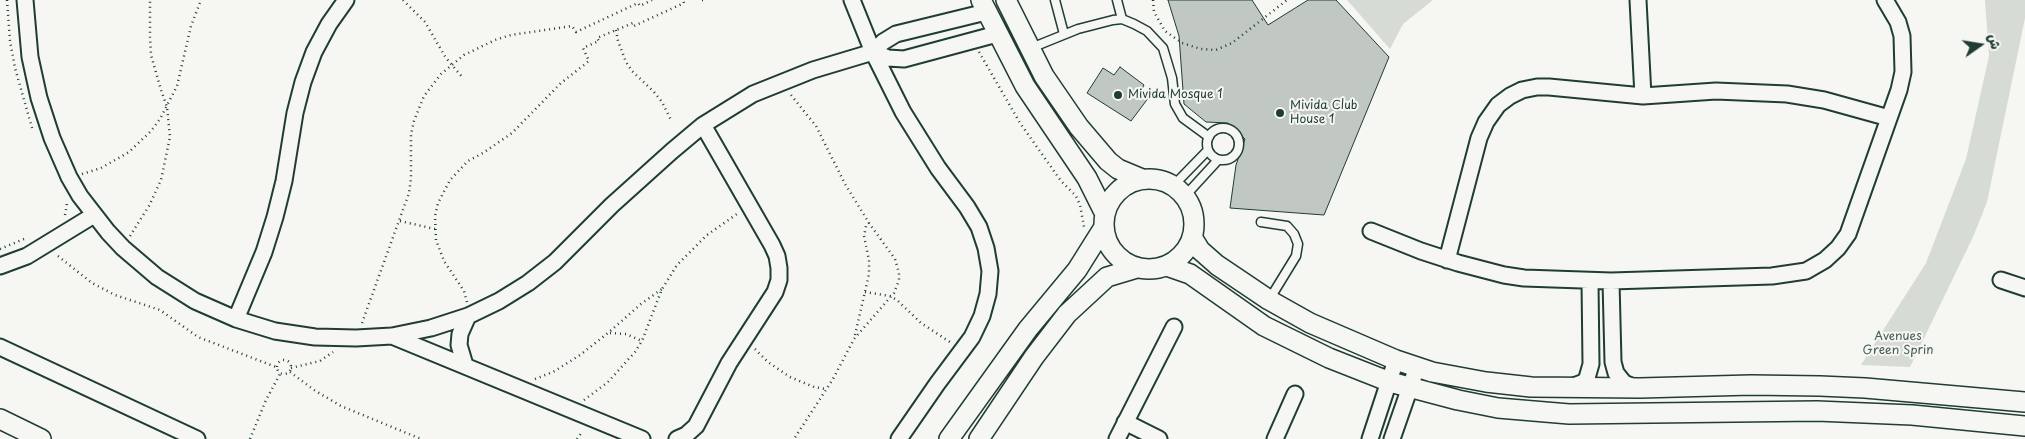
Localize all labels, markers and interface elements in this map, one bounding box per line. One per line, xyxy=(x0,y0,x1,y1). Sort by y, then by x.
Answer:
north arrow xyxy=(1955,20,2005,70)
text: ش xyxy=(1983,32,2007,51)
place label: Mivida Mosque 1 xyxy=(1128,88,1223,102)
marker: Mivida Mosque 1 xyxy=(1112,89,1124,101)
place label: Mivida Club House 1 xyxy=(1290,99,1357,127)
marker: Mivida Club House 1 xyxy=(1274,107,1286,119)
park label: Avenues Green Sprin xyxy=(1862,330,1934,358)

